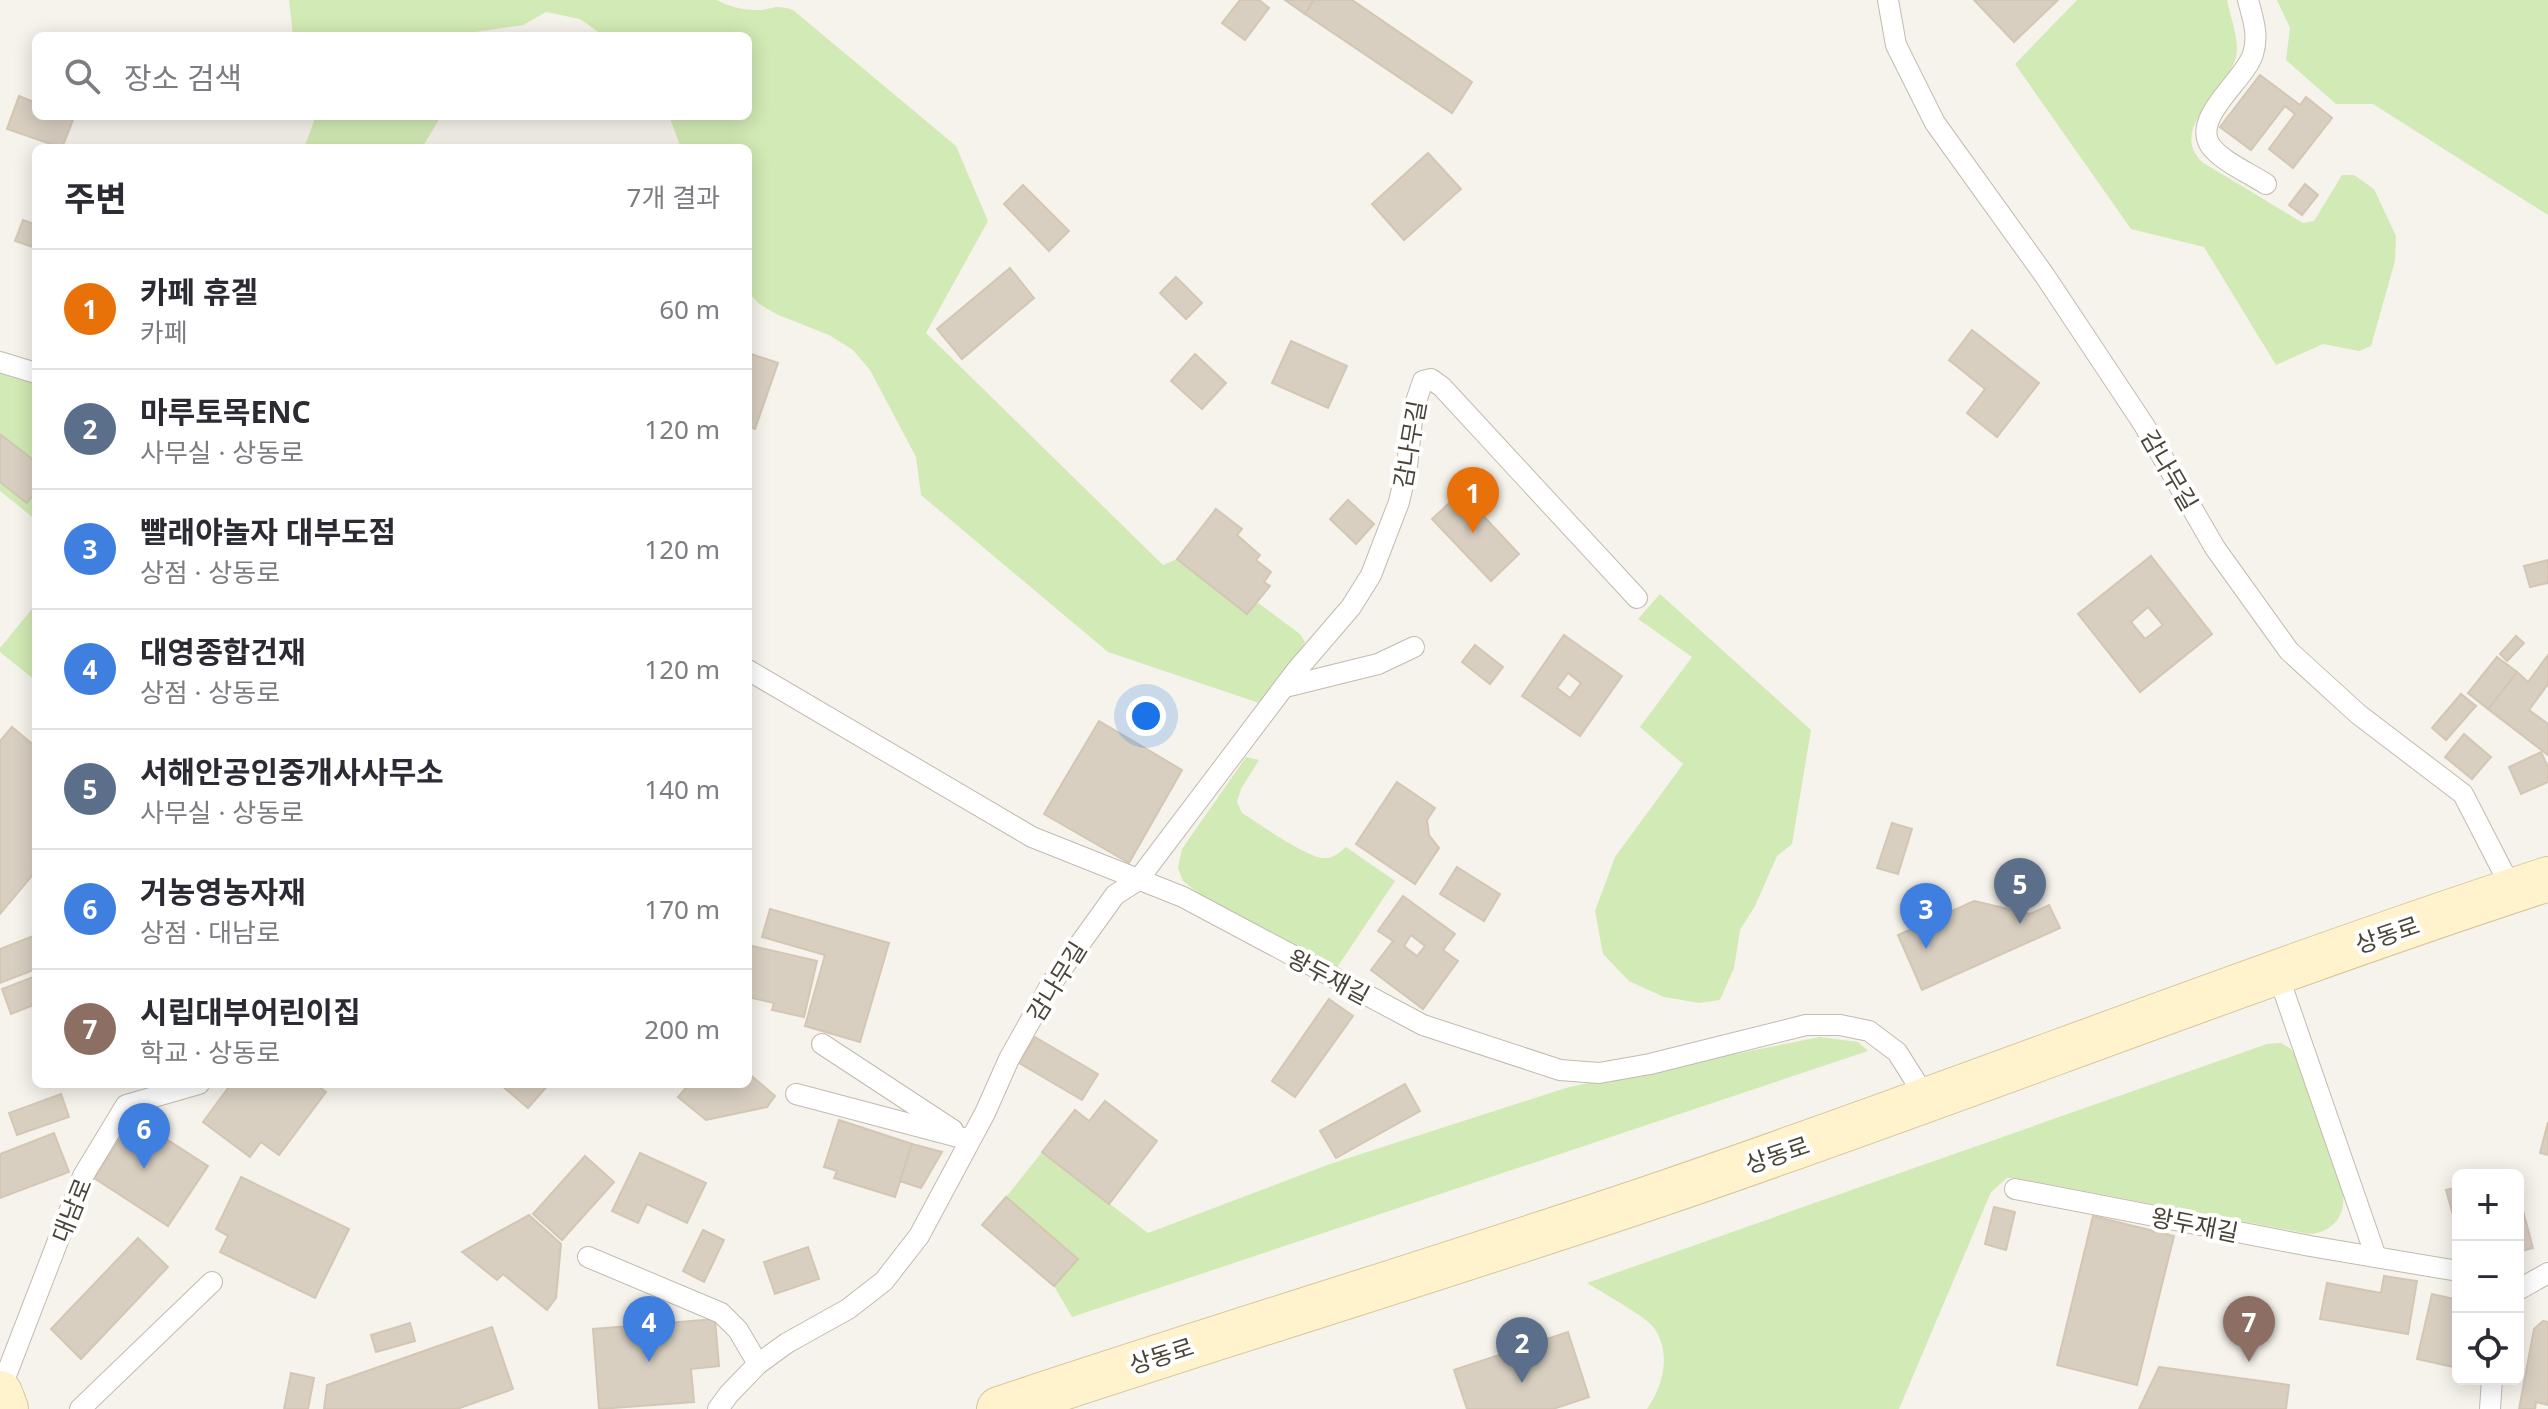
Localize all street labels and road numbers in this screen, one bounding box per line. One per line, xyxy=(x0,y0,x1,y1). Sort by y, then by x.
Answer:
street label: 감나무길 xyxy=(1385,398,1433,490)
street label: 감나무길 xyxy=(2134,424,2206,516)
street label: 상동로 xyxy=(2350,908,2424,960)
street label: 감나무길 xyxy=(1019,935,1093,1027)
street label: 왕두재길 xyxy=(1282,941,1376,1011)
street label: 상동로 xyxy=(1740,1128,1814,1180)
street label: 대남로 xyxy=(43,1173,99,1247)
street label: 왕두재길 xyxy=(2148,1199,2242,1249)
street label: 상동로 xyxy=(1124,1329,1198,1381)

